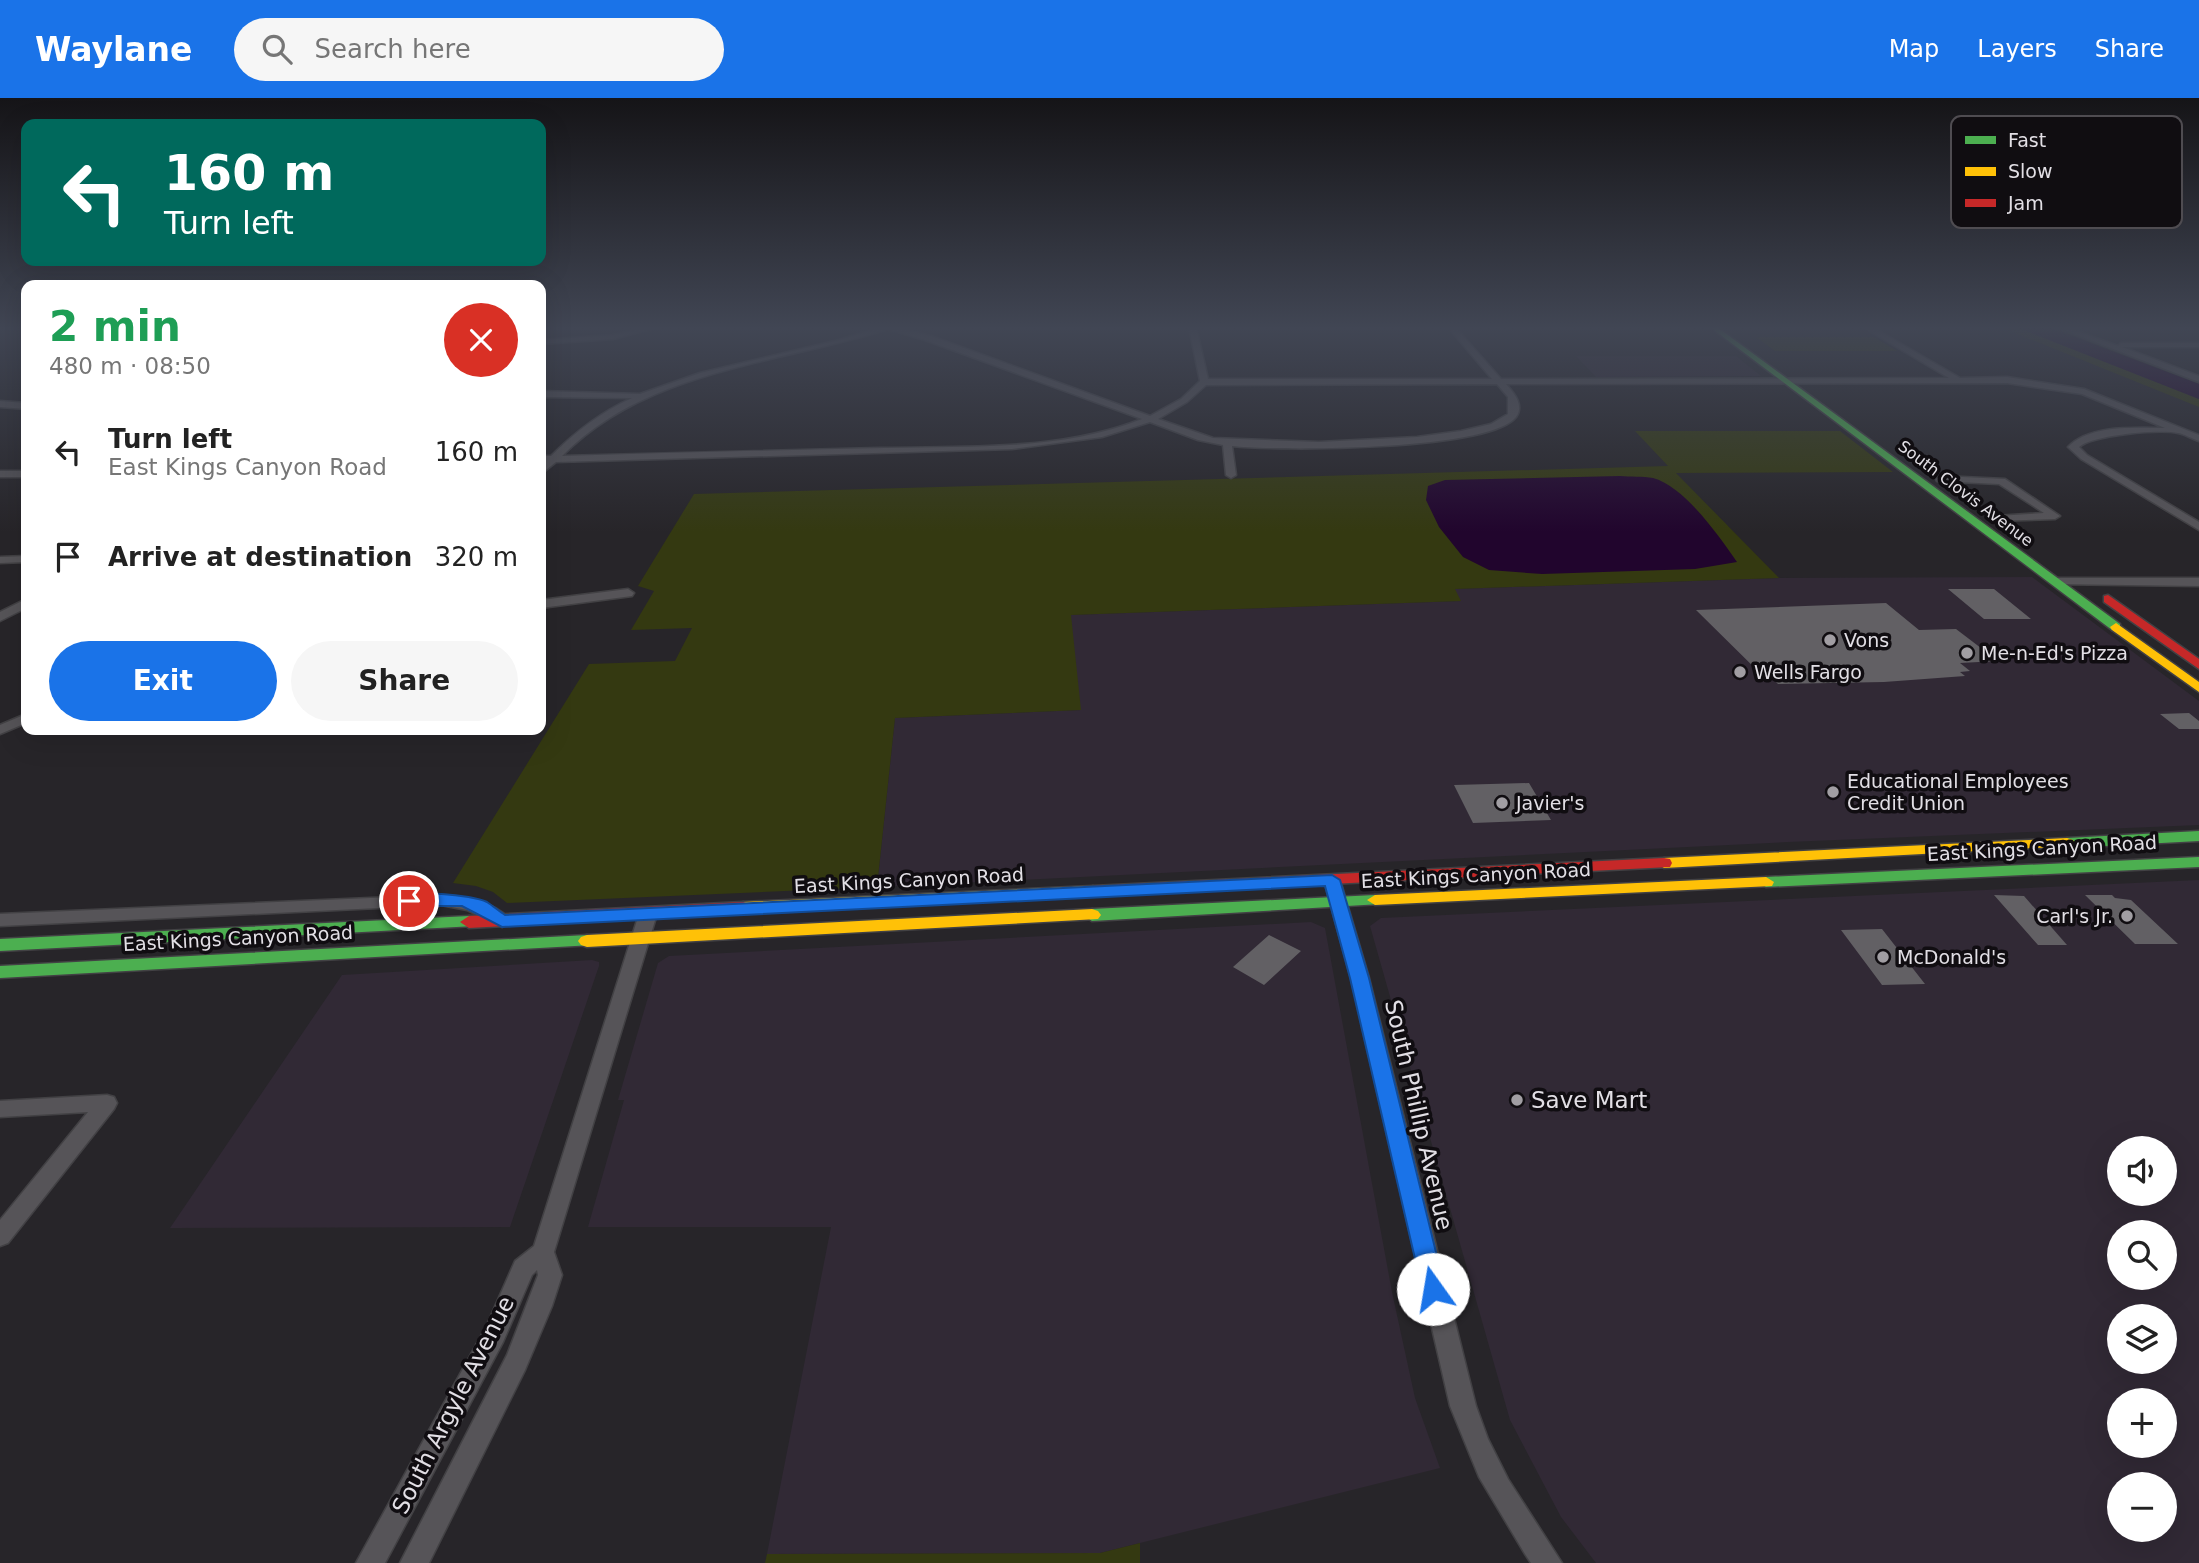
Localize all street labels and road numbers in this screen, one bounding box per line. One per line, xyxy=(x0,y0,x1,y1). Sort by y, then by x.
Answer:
street label: South Clovis Avenue xyxy=(1895,437,2037,550)
street label: East Kings Canyon Road xyxy=(1926,831,2158,865)
street label: East Kings Canyon Road xyxy=(1360,858,1592,892)
street label: East Kings Canyon Road xyxy=(793,863,1025,897)
street label: East Kings Canyon Road xyxy=(122,921,354,955)
street label: South Phillip Avenue xyxy=(1380,997,1458,1233)
street label: South Argyle Avenue xyxy=(387,1292,519,1518)

